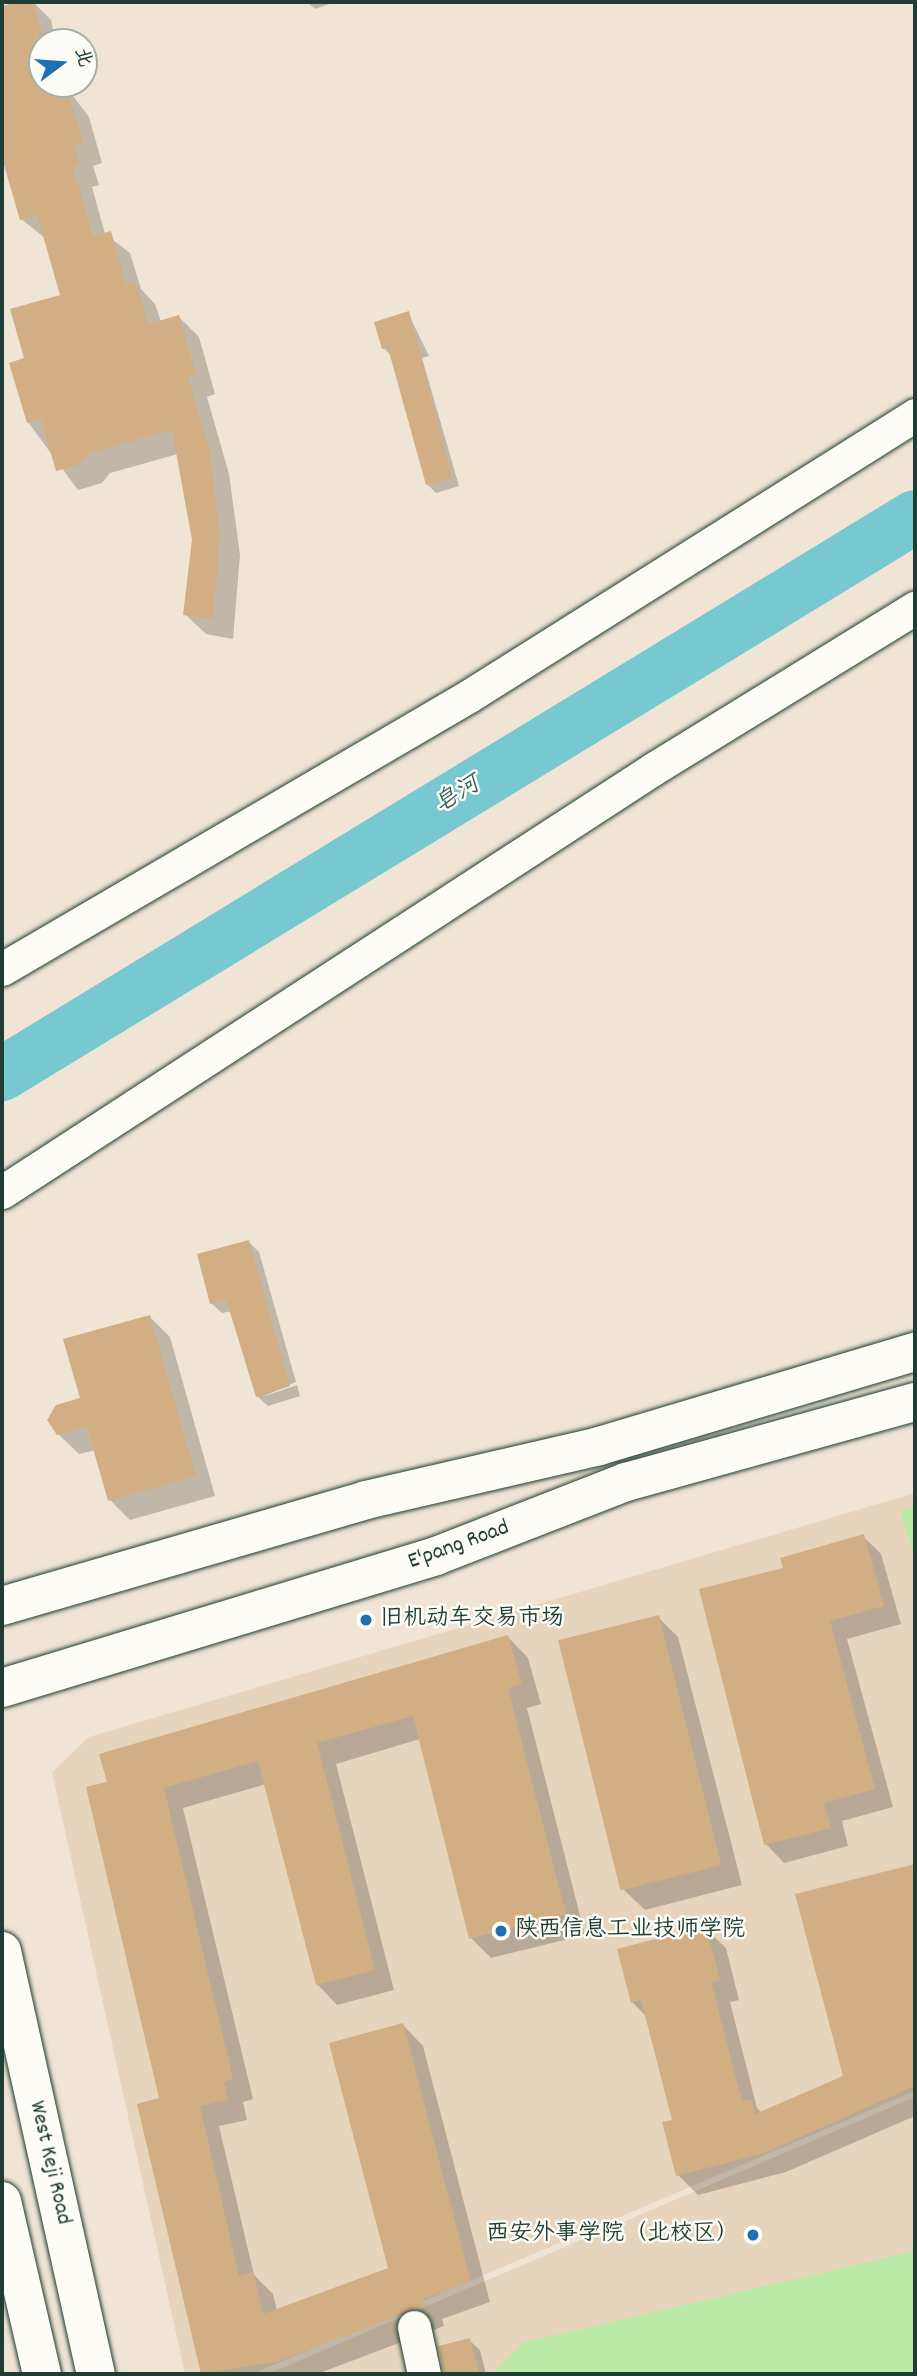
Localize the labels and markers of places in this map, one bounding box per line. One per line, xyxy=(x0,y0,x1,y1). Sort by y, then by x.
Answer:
place label: 旧机动车交易市场 xyxy=(380,1606,564,1634)
marker: 旧机动车交易市场 xyxy=(358,1612,374,1628)
place label: 陕西信息工业技师学院 xyxy=(515,1917,745,1945)
marker: 陕西信息工业技师学院 xyxy=(493,1923,509,1939)
place label: 西安外事学院（北校区） xyxy=(486,2221,739,2249)
marker: 西安外事学院（北校区） xyxy=(745,2227,761,2243)

